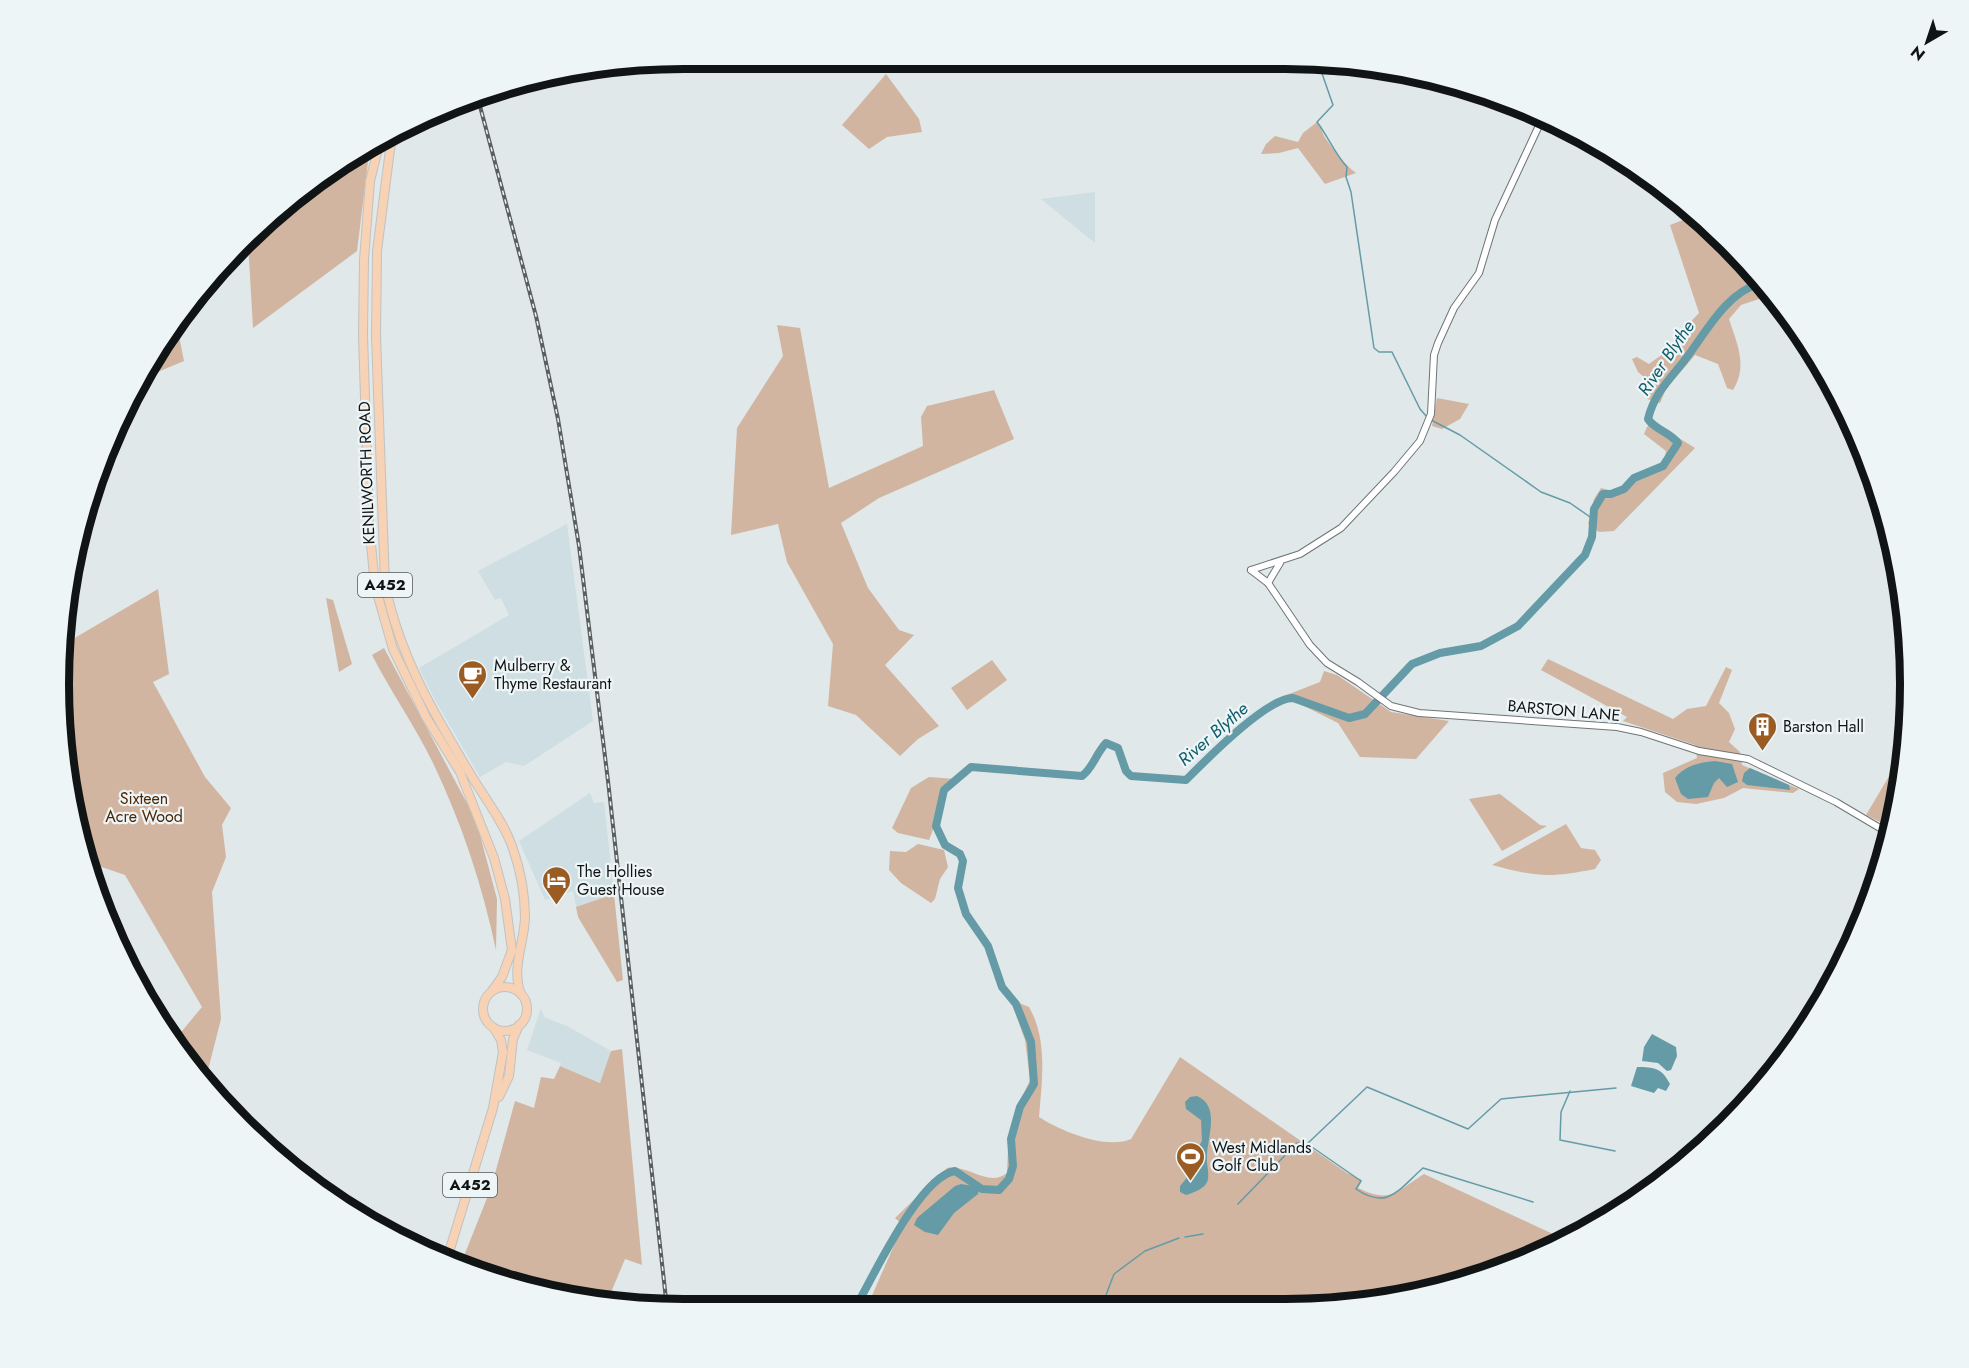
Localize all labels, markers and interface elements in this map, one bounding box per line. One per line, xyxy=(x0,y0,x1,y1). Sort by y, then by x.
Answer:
north arrow xyxy=(1897,12,1957,72)
text: N xyxy=(1906,40,1930,66)
water label: River Blythe xyxy=(1631,315,1701,401)
street label: KENILWORTH ROAD xyxy=(353,401,380,545)
road number: A452 xyxy=(358,573,412,597)
place label: Mulberry & Thyme Restaurant xyxy=(494,654,611,695)
cafe icon: Mulberry & Thyme Restaurant xyxy=(457,658,489,700)
street label: BARSTON LANE xyxy=(1507,694,1621,727)
water label: River Blythe xyxy=(1172,696,1254,772)
building icon: Barston Hall xyxy=(1746,710,1778,752)
place label: Barston Hall xyxy=(1783,715,1864,738)
park label: Sixteen Acre Wood xyxy=(105,787,183,828)
place label: The Hollies Guest House xyxy=(577,860,664,901)
hotel icon: The Hollies Guest House xyxy=(540,864,572,906)
place label: West Midlands Golf Club xyxy=(1212,1136,1311,1177)
sports icon: West Midlands Golf Club xyxy=(1175,1140,1207,1182)
road number: A452 xyxy=(443,1173,497,1197)

